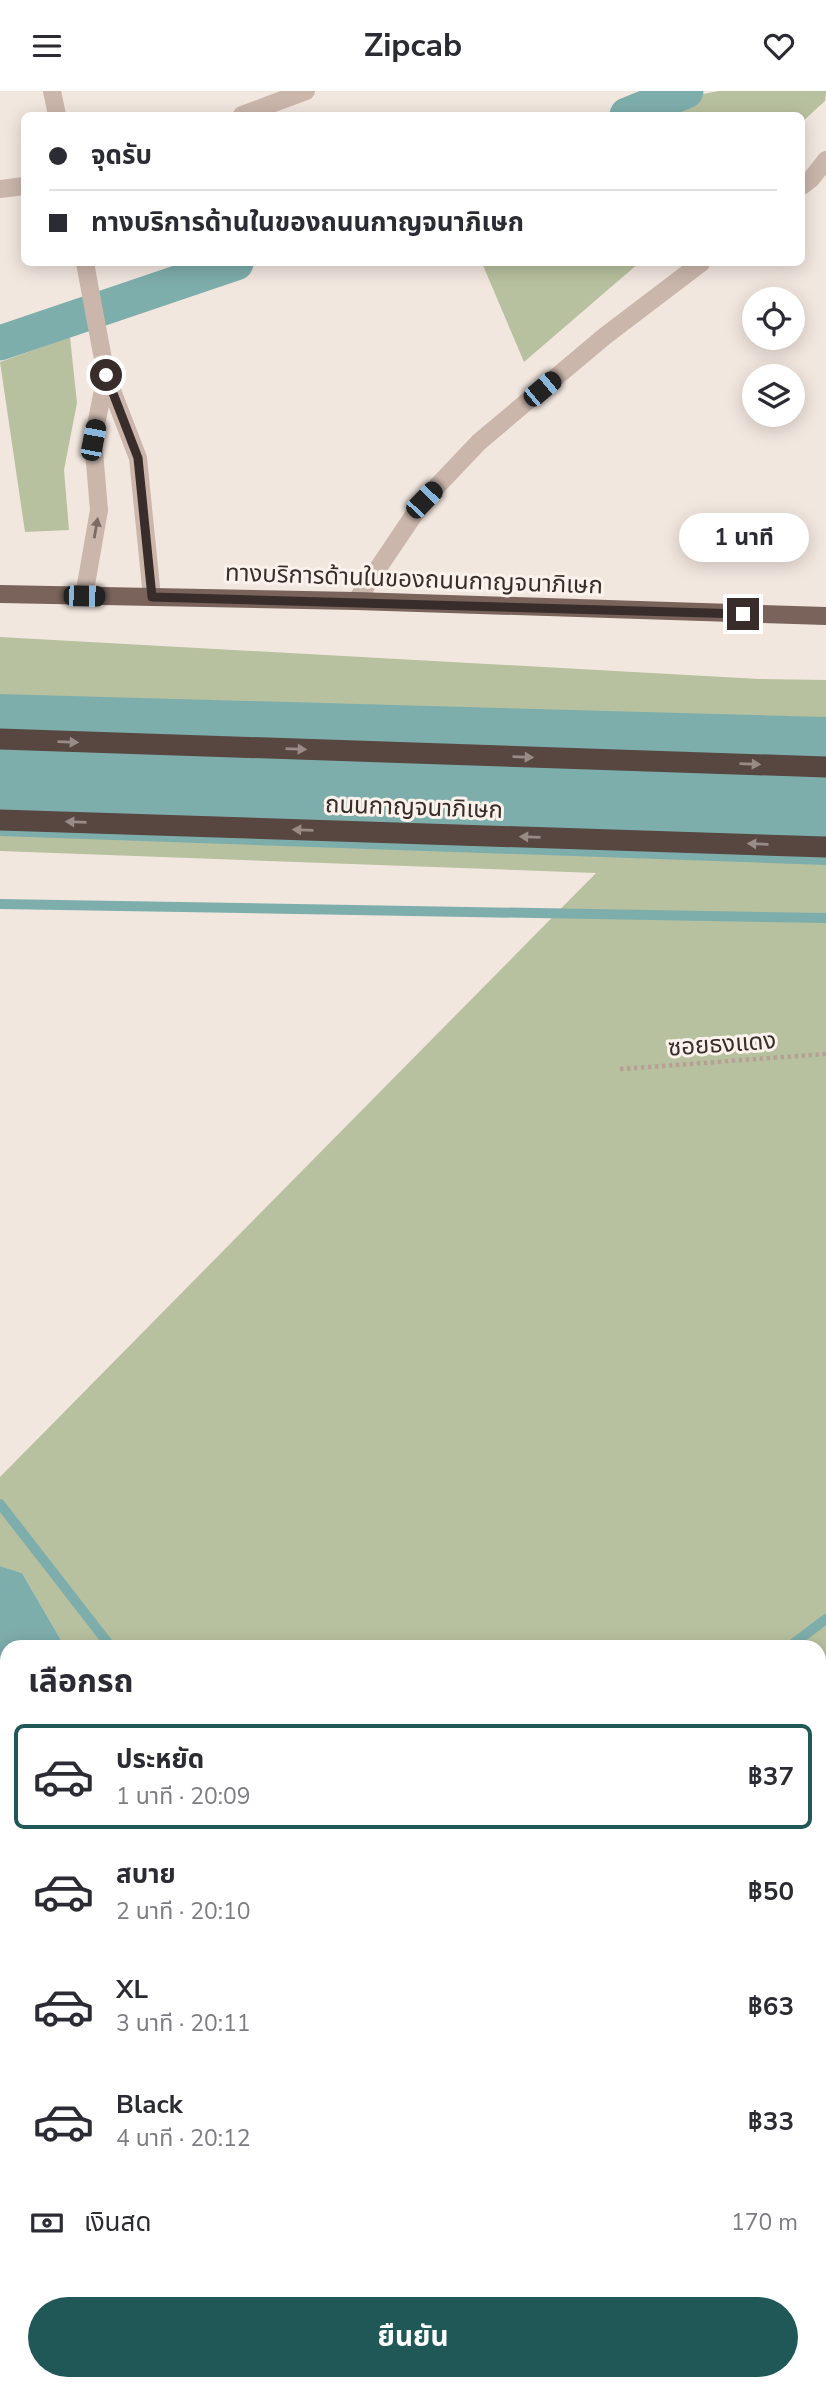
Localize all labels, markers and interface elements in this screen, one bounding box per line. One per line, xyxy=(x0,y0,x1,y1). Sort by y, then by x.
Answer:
text: Zipcab xyxy=(364,24,462,67)
icon: menu xyxy=(28,27,66,65)
icon: heart xyxy=(760,27,798,65)
text: จุดรับ xyxy=(91,138,152,173)
text: ทางบริการด้านในของถนนกาญจนาภิเษก xyxy=(91,205,524,240)
map controls xyxy=(742,287,805,427)
button: locate xyxy=(742,287,805,350)
route start xyxy=(90,359,122,391)
button: layers xyxy=(742,364,805,427)
car xyxy=(520,367,565,411)
car xyxy=(79,417,108,463)
car xyxy=(402,478,447,522)
callout: 1 นาที xyxy=(678,512,808,561)
one-way arrow xyxy=(91,517,102,539)
text: 1 นาที xyxy=(714,522,774,553)
street label: ทางบริการด้านในของถนนกาญจนาภิเษก xyxy=(225,556,603,602)
car xyxy=(63,585,106,607)
route end xyxy=(727,598,759,630)
one-way arrow xyxy=(57,736,79,747)
one-way arrow xyxy=(285,744,307,755)
one-way arrow xyxy=(512,751,534,762)
one-way arrow xyxy=(740,758,762,770)
street label: ถนนกาญจนาภิเษก xyxy=(324,788,504,826)
one-way arrow xyxy=(64,816,86,828)
one-way arrow xyxy=(292,824,314,835)
one-way arrow xyxy=(519,831,541,843)
one-way arrow xyxy=(747,839,769,850)
street label: ซอยธงแดง xyxy=(667,1024,777,1064)
text: เลือกรถ xyxy=(28,1660,133,1703)
text: ประหยัด xyxy=(116,1742,204,1777)
icon: car xyxy=(32,1745,95,1808)
text: ฿37 xyxy=(748,1759,794,1794)
text: 1 นาที · 20:09 xyxy=(116,1781,251,1812)
text: สบาย xyxy=(116,1857,176,1892)
icon: car xyxy=(32,1860,95,1923)
text: ฿50 xyxy=(748,1874,794,1909)
text: 2 นาที · 20:10 xyxy=(116,1896,251,1927)
text: XL xyxy=(116,1972,148,2007)
icon: car xyxy=(32,1975,95,2038)
text: ฿63 xyxy=(748,1989,794,2024)
text: 3 นาที · 20:11 xyxy=(116,2008,251,2039)
text: Black xyxy=(116,2087,183,2122)
icon: car xyxy=(32,2090,95,2153)
text: ฿33 xyxy=(748,2104,794,2139)
text: 4 นาที · 20:12 xyxy=(116,2123,251,2154)
icon: cash xyxy=(28,2204,66,2242)
text: เงินสด xyxy=(84,2205,151,2240)
text: 170 m xyxy=(731,2207,798,2238)
button: ยืนยัน xyxy=(28,2297,798,2377)

